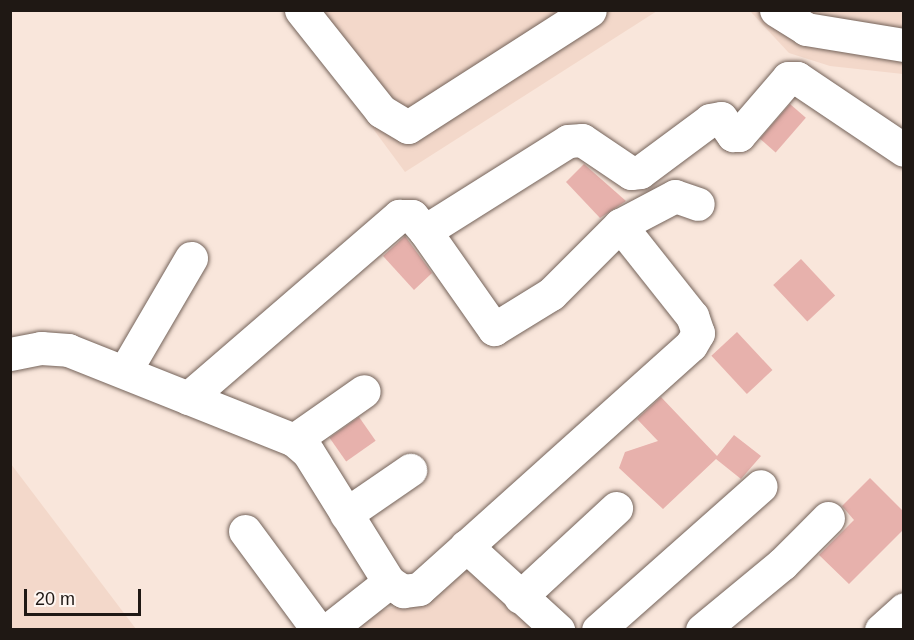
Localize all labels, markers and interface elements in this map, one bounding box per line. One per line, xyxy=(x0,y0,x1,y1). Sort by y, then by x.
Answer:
scale bar xyxy=(27,577,144,615)
text: 20 m xyxy=(35,589,75,609)

